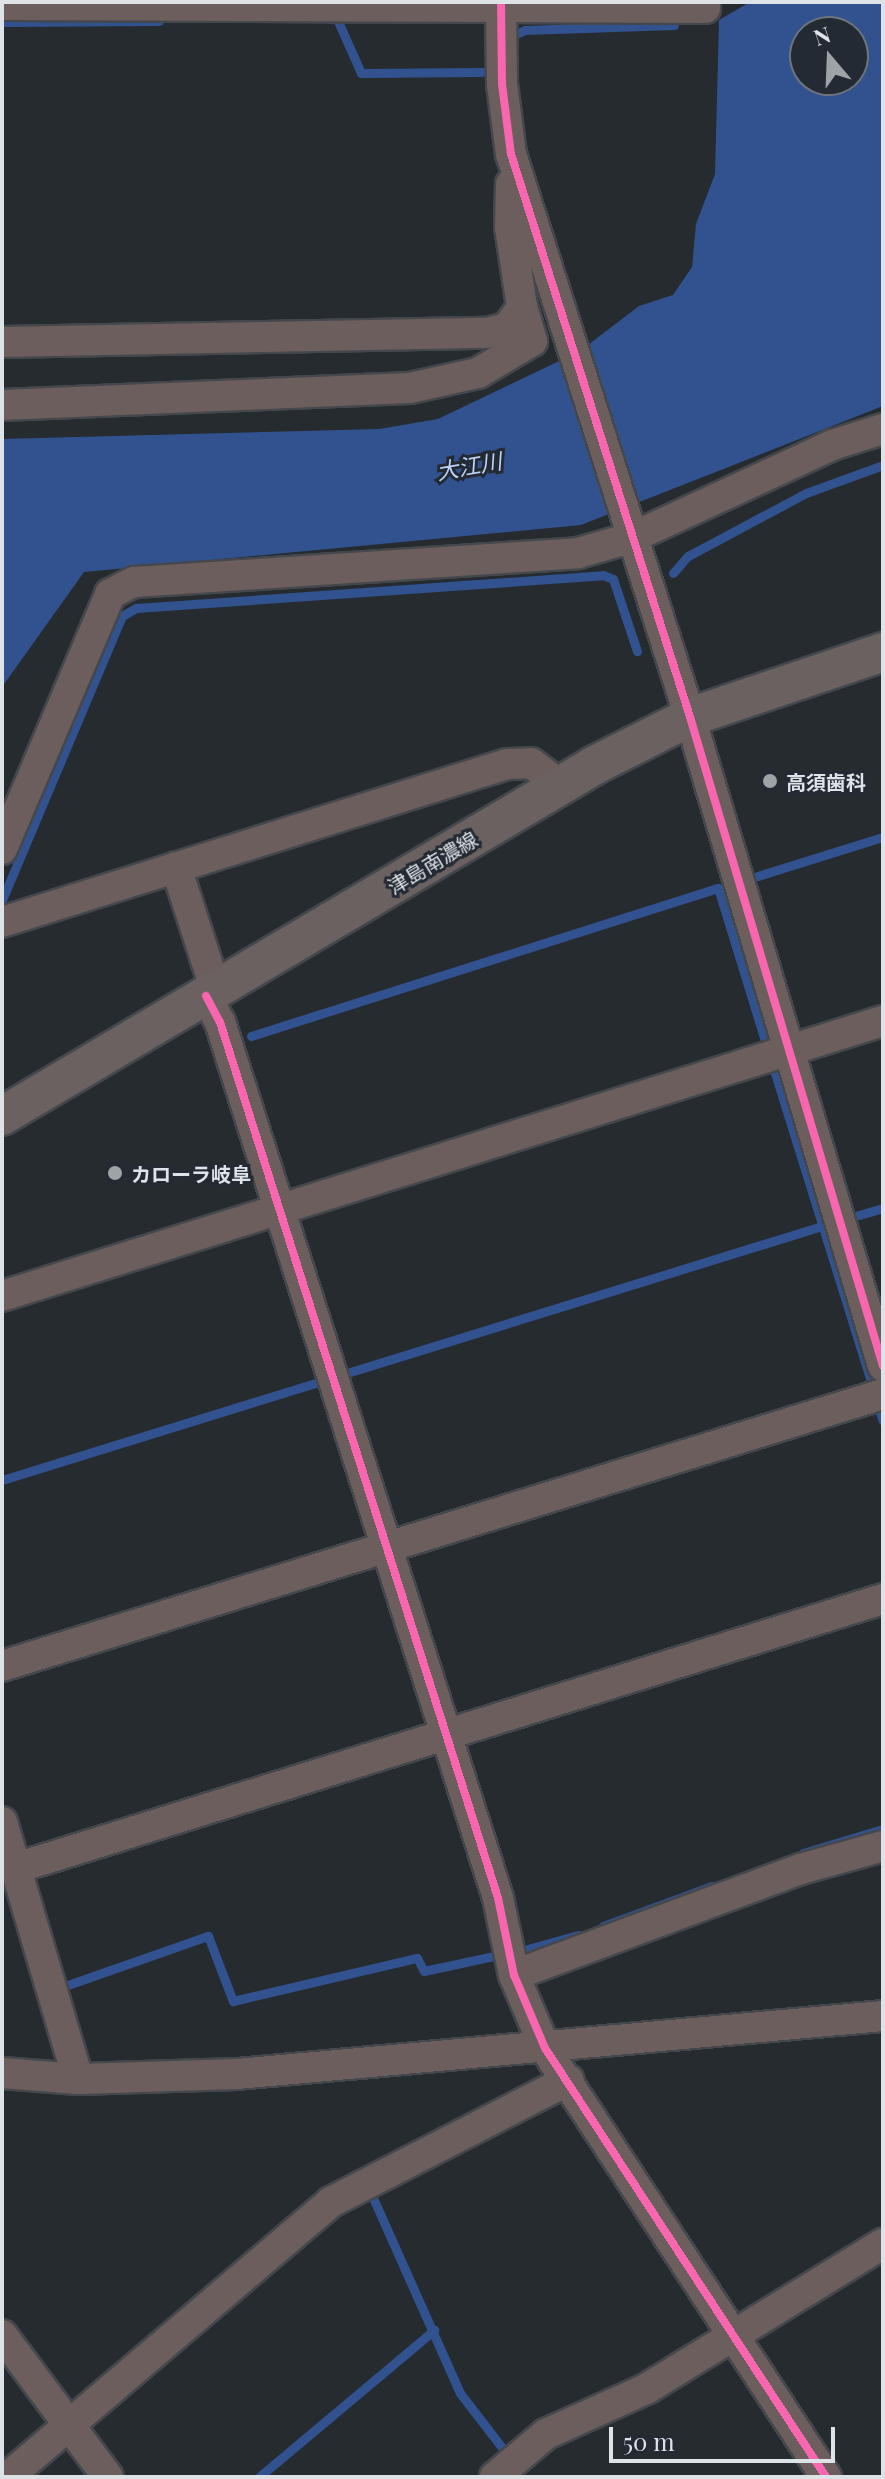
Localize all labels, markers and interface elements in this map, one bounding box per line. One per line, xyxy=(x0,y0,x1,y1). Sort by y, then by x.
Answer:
north arrow xyxy=(789,16,869,96)
text: N xyxy=(809,18,834,52)
water label: 大江川 xyxy=(434,447,504,485)
place label: 高須歯科 xyxy=(786,769,866,793)
marker: 高須歯科 xyxy=(761,772,779,790)
street label: 津島南濃線 xyxy=(383,826,481,898)
place label: カローラ岐阜 xyxy=(131,1161,251,1185)
marker: カローラ岐阜 xyxy=(106,1164,124,1182)
scale bar xyxy=(613,2411,839,2461)
text: 50 m xyxy=(623,2425,675,2457)

